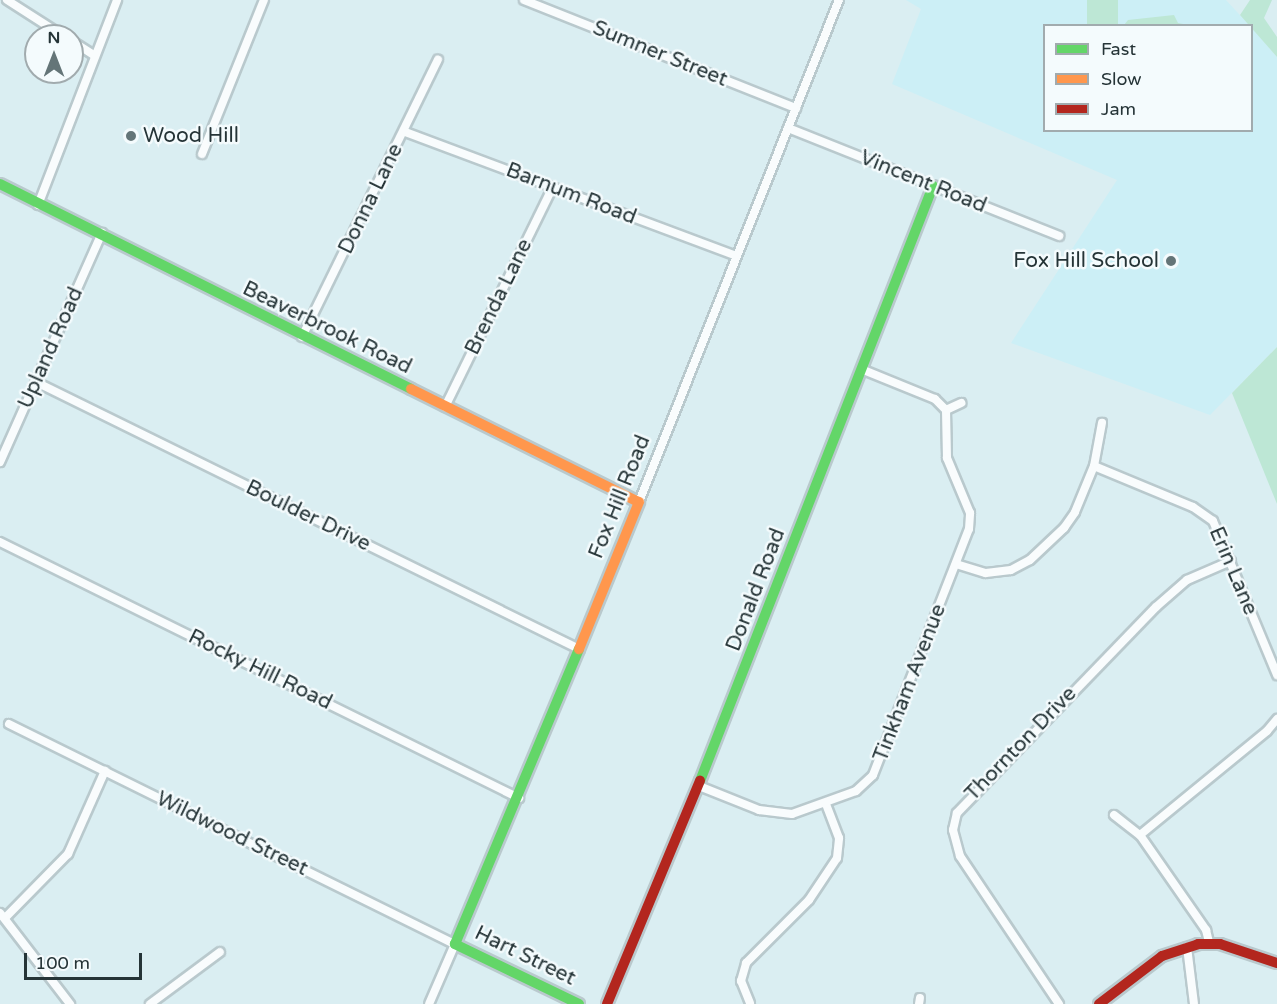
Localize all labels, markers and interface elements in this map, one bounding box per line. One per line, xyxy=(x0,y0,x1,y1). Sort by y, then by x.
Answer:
street label: Sumner Street xyxy=(589,16,731,92)
north arrow xyxy=(24,24,84,84)
legend xyxy=(1043,24,1253,132)
text: N xyxy=(48,28,60,48)
text: Fast xyxy=(1101,38,1136,60)
text: Slow xyxy=(1101,68,1142,90)
text: Jam xyxy=(1101,98,1136,120)
place label: Wood Hill xyxy=(143,123,239,149)
marker: Wood Hill xyxy=(124,129,138,143)
street label: Donna Lane xyxy=(333,140,409,258)
street label: Vincent Road xyxy=(856,145,990,219)
street label: Barnum Road xyxy=(502,158,640,230)
street label: Brenda Lane xyxy=(460,235,538,359)
place label: Fox Hill School xyxy=(1013,248,1159,274)
marker: Fox Hill School xyxy=(1164,254,1178,268)
street label: Beaverbrook Road xyxy=(238,276,416,380)
street label: Upland Road xyxy=(13,283,89,413)
street label: Fox Hill Road xyxy=(584,432,656,562)
street label: Boulder Drive xyxy=(242,475,374,557)
street label: Erin Lane xyxy=(1203,523,1263,619)
street label: Donald Road xyxy=(721,525,791,655)
street label: Tinkham Avenue xyxy=(868,601,952,765)
street label: Rocky Hill Road xyxy=(184,624,336,716)
street label: Thornton Drive xyxy=(960,682,1082,806)
street label: Wildwood Street xyxy=(152,786,312,882)
street label: Hart Street xyxy=(470,921,580,991)
scale bar xyxy=(27,941,146,979)
text: 100 m xyxy=(35,952,90,974)

